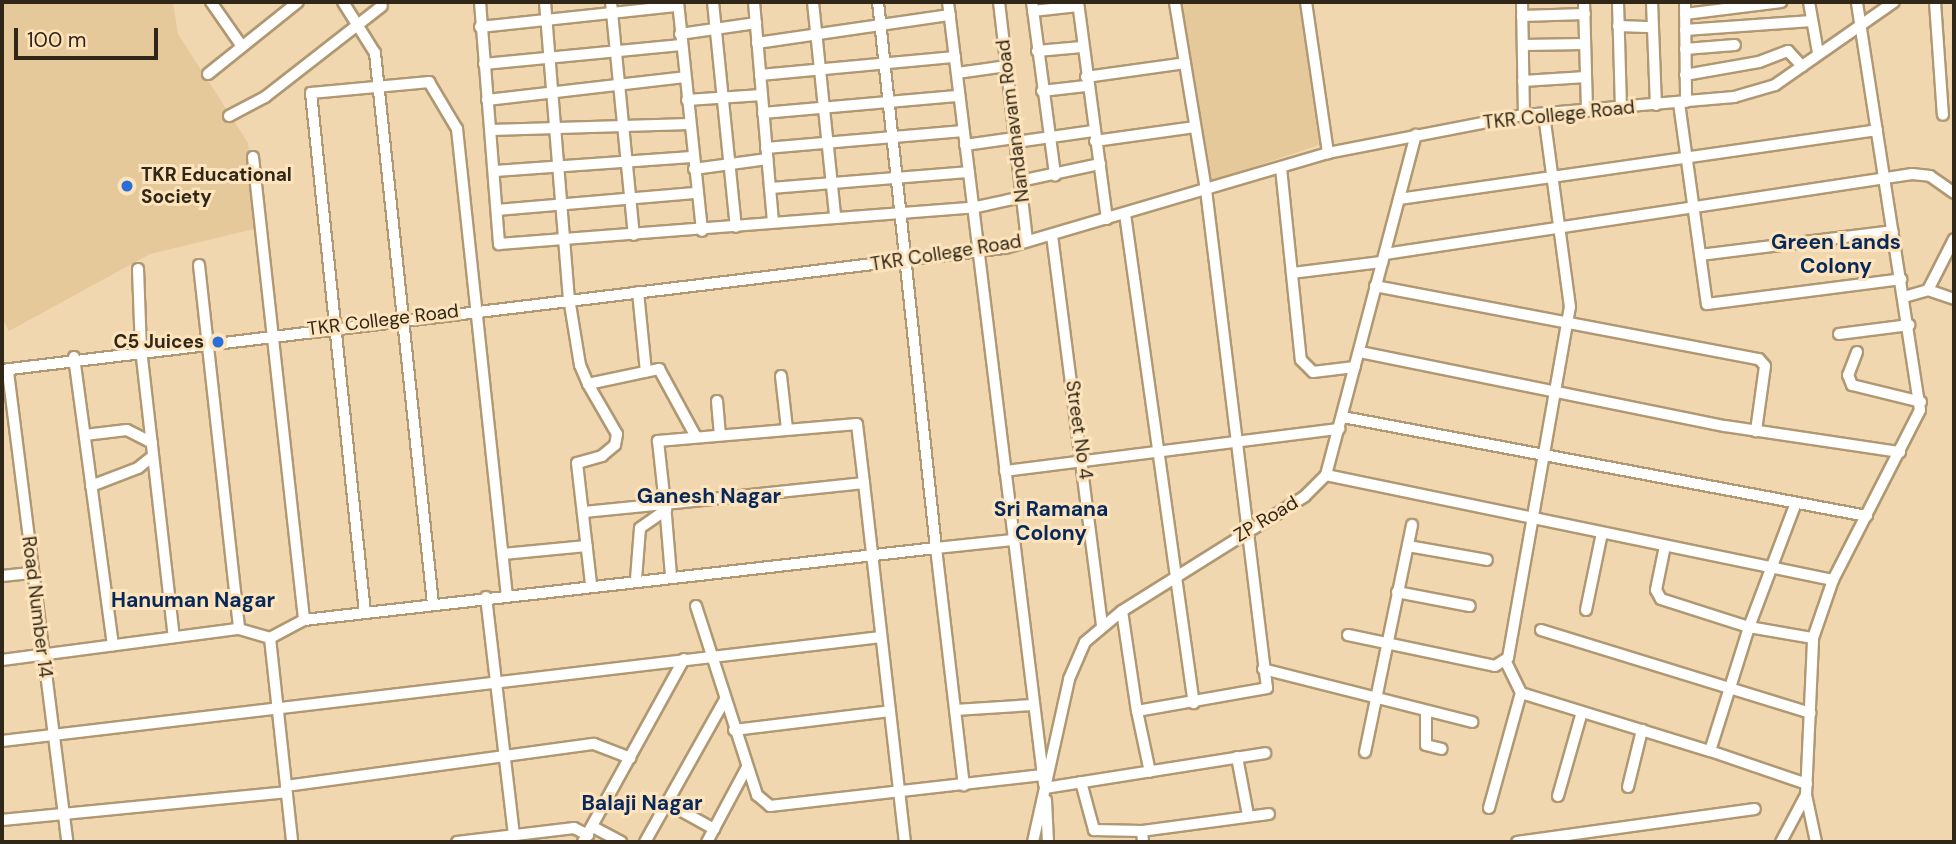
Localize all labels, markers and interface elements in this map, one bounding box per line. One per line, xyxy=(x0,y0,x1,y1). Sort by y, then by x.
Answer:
scale bar xyxy=(18,14,161,58)
text: 100 m xyxy=(27,26,87,54)
street label: Nandanavam Road xyxy=(992,38,1034,204)
street label: TKR College Road xyxy=(1482,96,1636,134)
place label: TKR Educational Society xyxy=(141,164,292,208)
marker: TKR Educational Society xyxy=(119,178,135,194)
district label: Green Lands Colony xyxy=(1771,229,1901,279)
street label: TKR College Road xyxy=(869,230,1023,276)
street label: TKR College Road xyxy=(306,299,460,341)
place label: C5 Juices xyxy=(113,331,204,353)
marker: C5 Juices xyxy=(210,334,226,350)
street label: Street No 4 xyxy=(1061,379,1097,481)
district label: Ganesh Nagar xyxy=(637,483,781,509)
street label: ZP Road xyxy=(1230,491,1302,547)
district label: Sri Ramana Colony xyxy=(994,496,1108,546)
street label: Road Number 14 xyxy=(17,535,57,679)
district label: Hanuman Nagar xyxy=(111,587,275,613)
district label: Balaji Nagar xyxy=(581,790,703,816)

